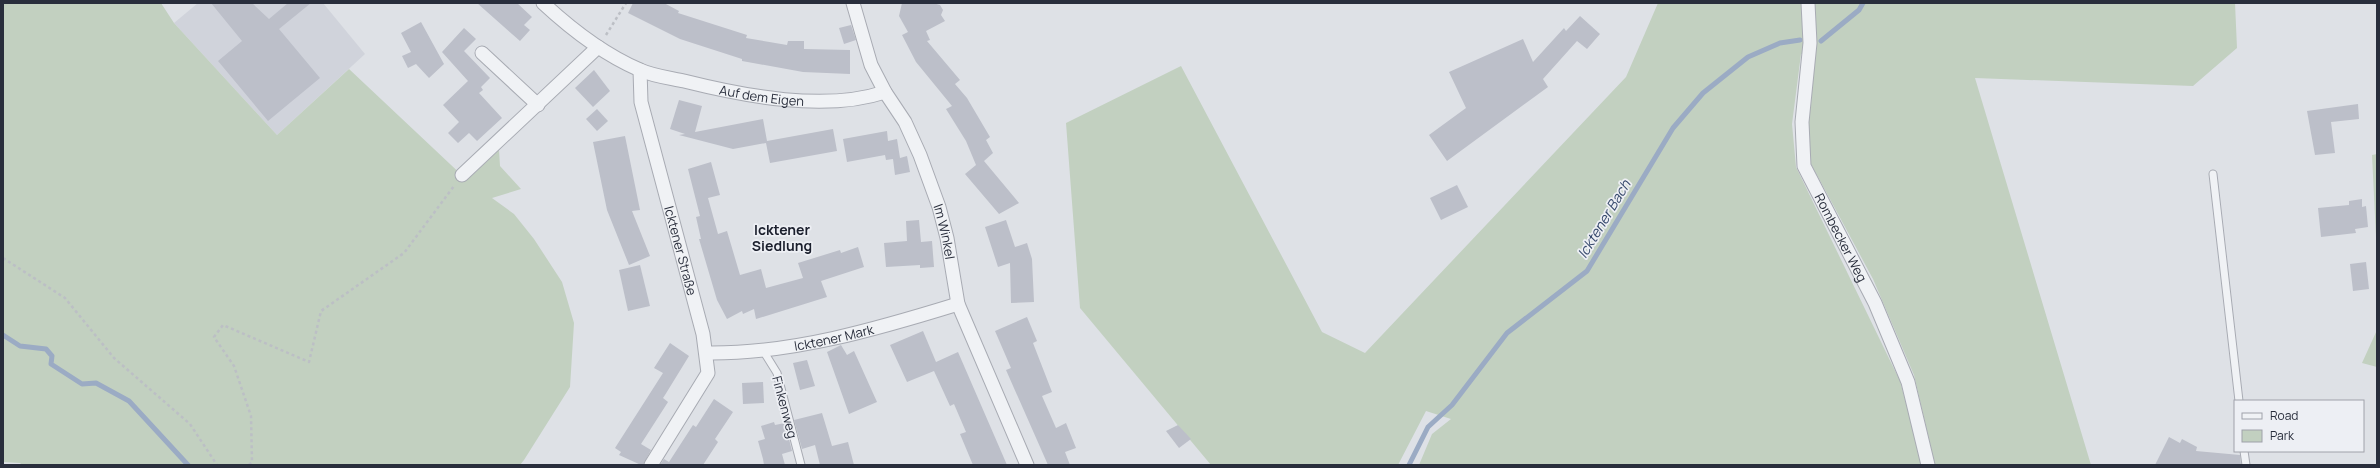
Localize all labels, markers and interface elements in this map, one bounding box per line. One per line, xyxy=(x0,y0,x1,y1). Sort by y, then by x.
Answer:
street label: Auf dem Eigen xyxy=(718,80,804,110)
water label: Icktener Bach xyxy=(1573,176,1635,261)
street label: Rombecker Weg xyxy=(1811,190,1871,285)
street label: Im Winkel xyxy=(930,201,959,261)
street label: Icktener Straße xyxy=(660,204,701,298)
district label: Icktener Siedlung xyxy=(752,220,812,255)
street label: Icktener Mark xyxy=(793,320,876,355)
street label: Finkenweg xyxy=(768,374,802,440)
legend xyxy=(2234,400,2364,452)
text: Road xyxy=(2270,407,2298,424)
text: Park xyxy=(2270,427,2295,444)

